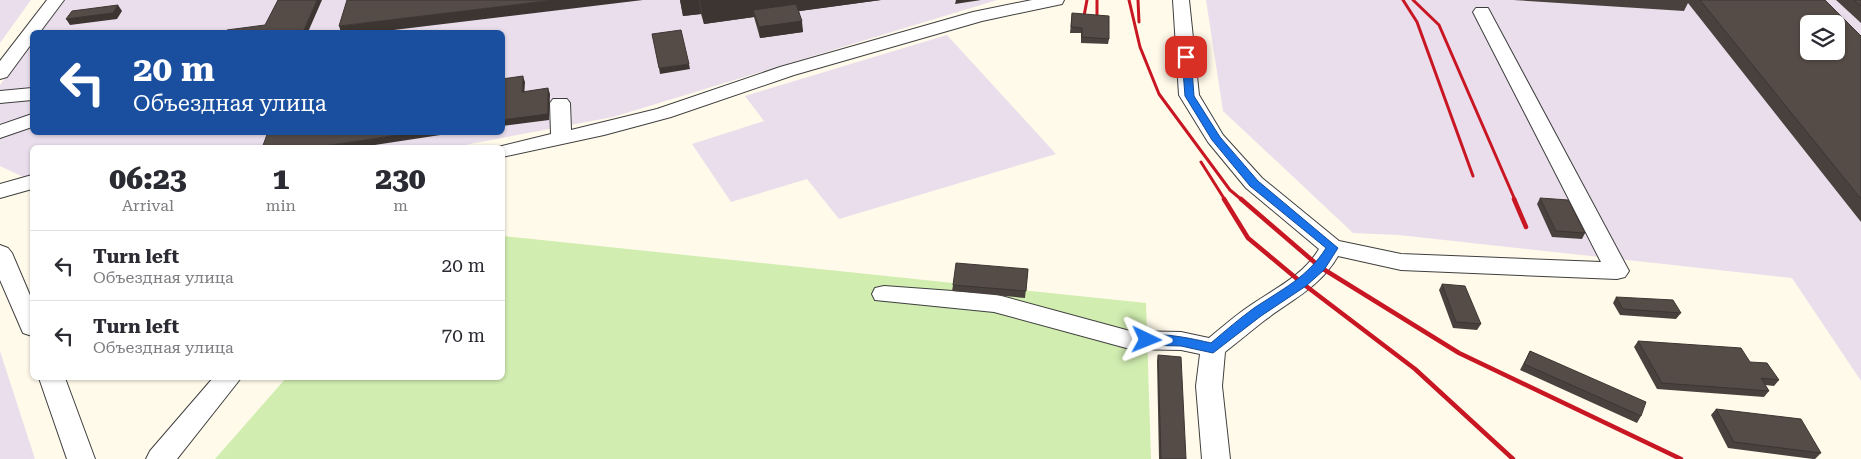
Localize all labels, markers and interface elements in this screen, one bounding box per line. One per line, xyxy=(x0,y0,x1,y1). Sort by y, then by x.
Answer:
map controls xyxy=(1800,15,1845,60)
button: layers xyxy=(1800,15,1845,60)
pin xyxy=(1165,36,1207,78)
icon: arrive xyxy=(1172,43,1200,71)
text: 20 m xyxy=(133,49,215,90)
icon: left xyxy=(50,50,115,115)
text: Объездная улица xyxy=(133,91,327,116)
text: 06:23 xyxy=(109,161,187,196)
text: 1 xyxy=(272,161,289,196)
text: 230 xyxy=(375,161,426,196)
text: Arrival xyxy=(122,196,174,215)
text: min xyxy=(266,196,296,215)
text: m xyxy=(393,196,408,215)
text: Turn left xyxy=(93,245,179,268)
icon: left xyxy=(50,252,78,280)
text: 20 m xyxy=(442,254,485,277)
text: Объездная улица xyxy=(93,268,234,287)
position arrow xyxy=(1120,313,1172,365)
text: Turn left xyxy=(93,315,179,338)
icon: left xyxy=(50,322,78,350)
text: 70 m xyxy=(442,324,485,347)
text: Объездная улица xyxy=(93,338,234,357)

